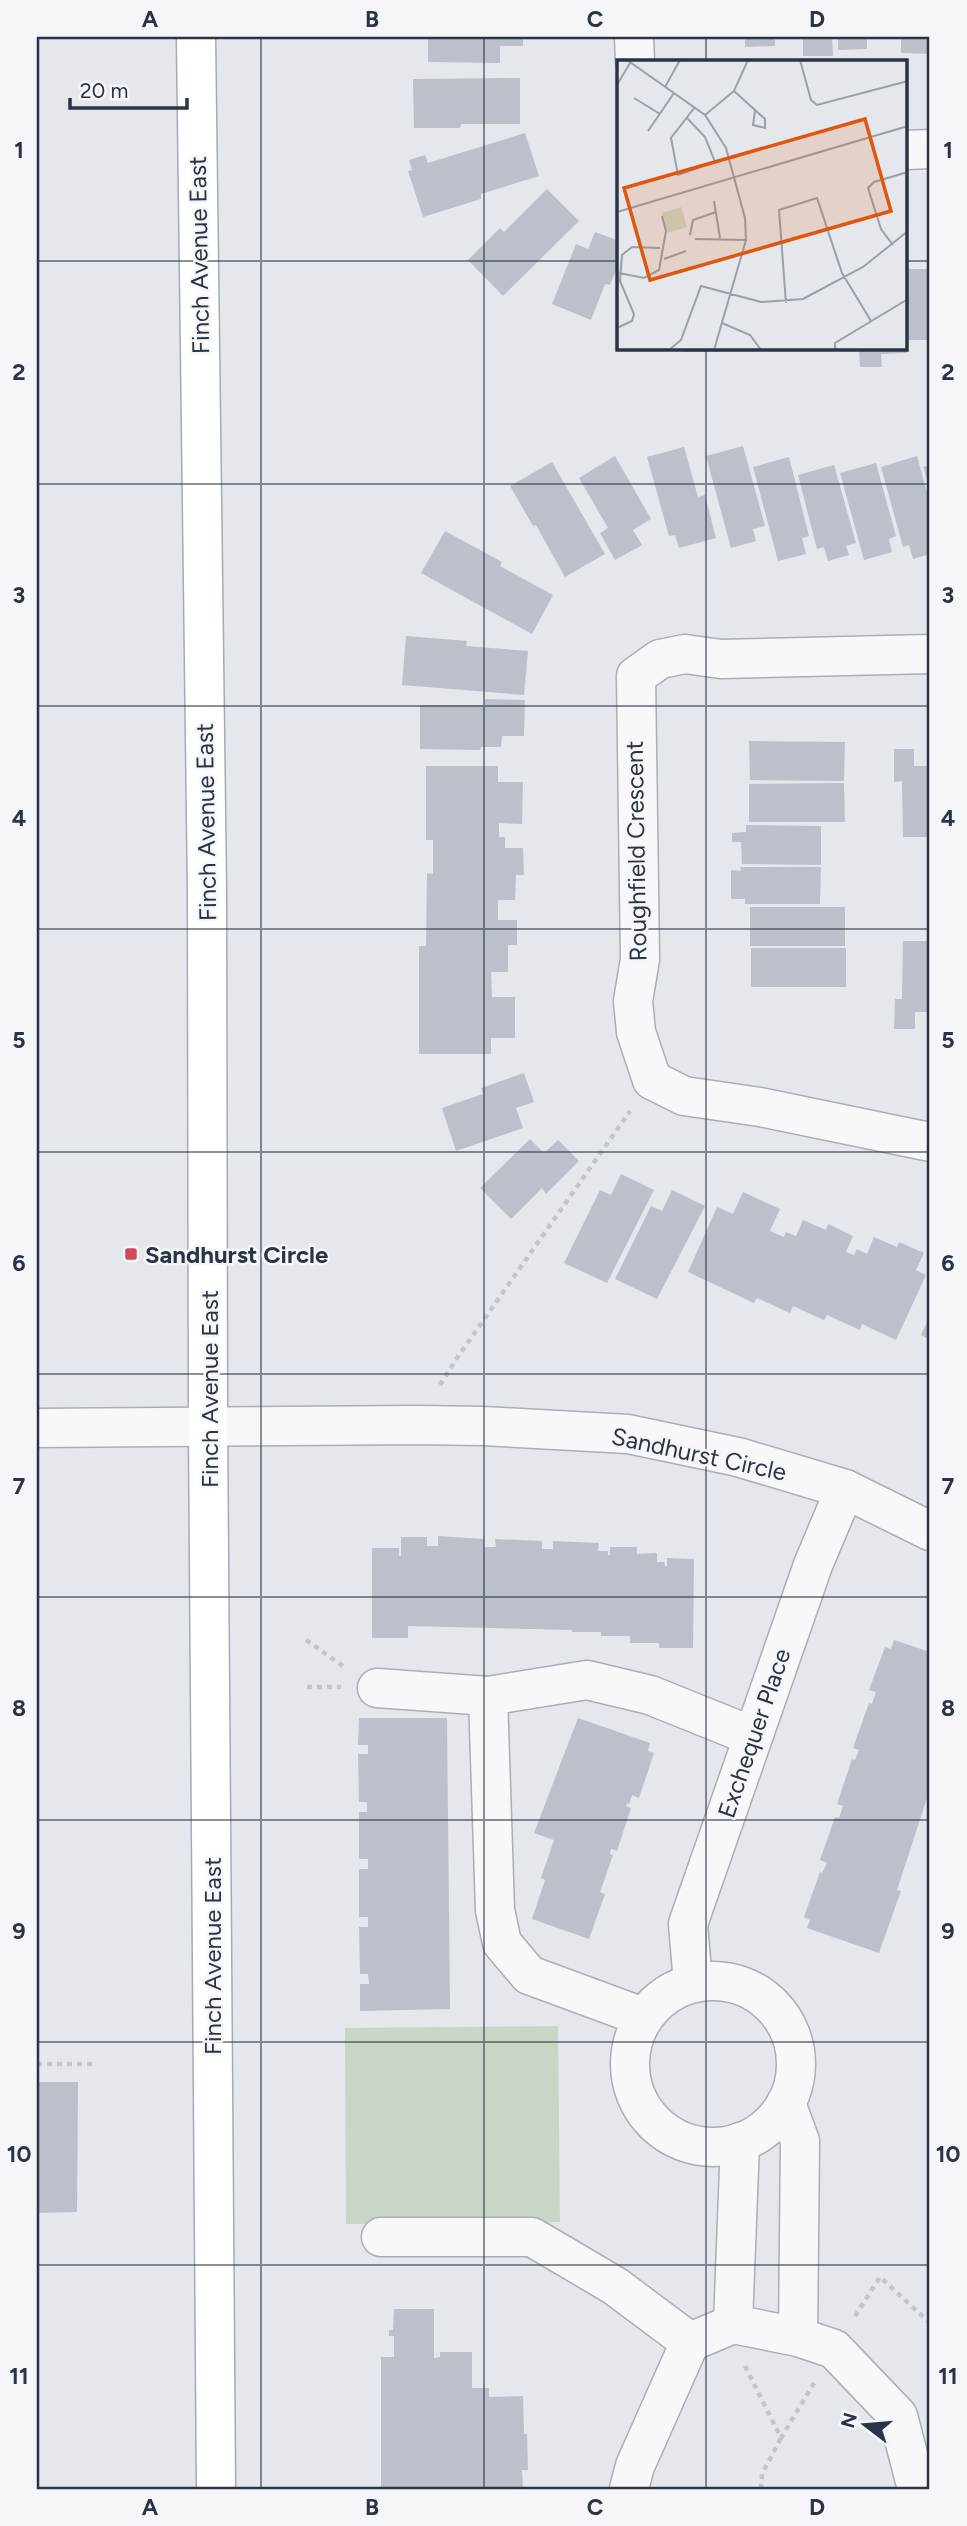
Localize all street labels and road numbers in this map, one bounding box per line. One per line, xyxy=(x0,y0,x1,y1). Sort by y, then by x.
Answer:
street label: Finch Avenue East xyxy=(183,156,215,354)
street label: Finch Avenue East xyxy=(190,723,222,921)
street label: Roughfield Crescent xyxy=(620,740,652,962)
street label: Finch Avenue East xyxy=(195,1290,224,1488)
street label: Sandhurst Circle xyxy=(609,1421,789,1487)
street label: Exchequer Place xyxy=(711,1645,797,1821)
street label: Finch Avenue East xyxy=(198,1857,227,2055)

